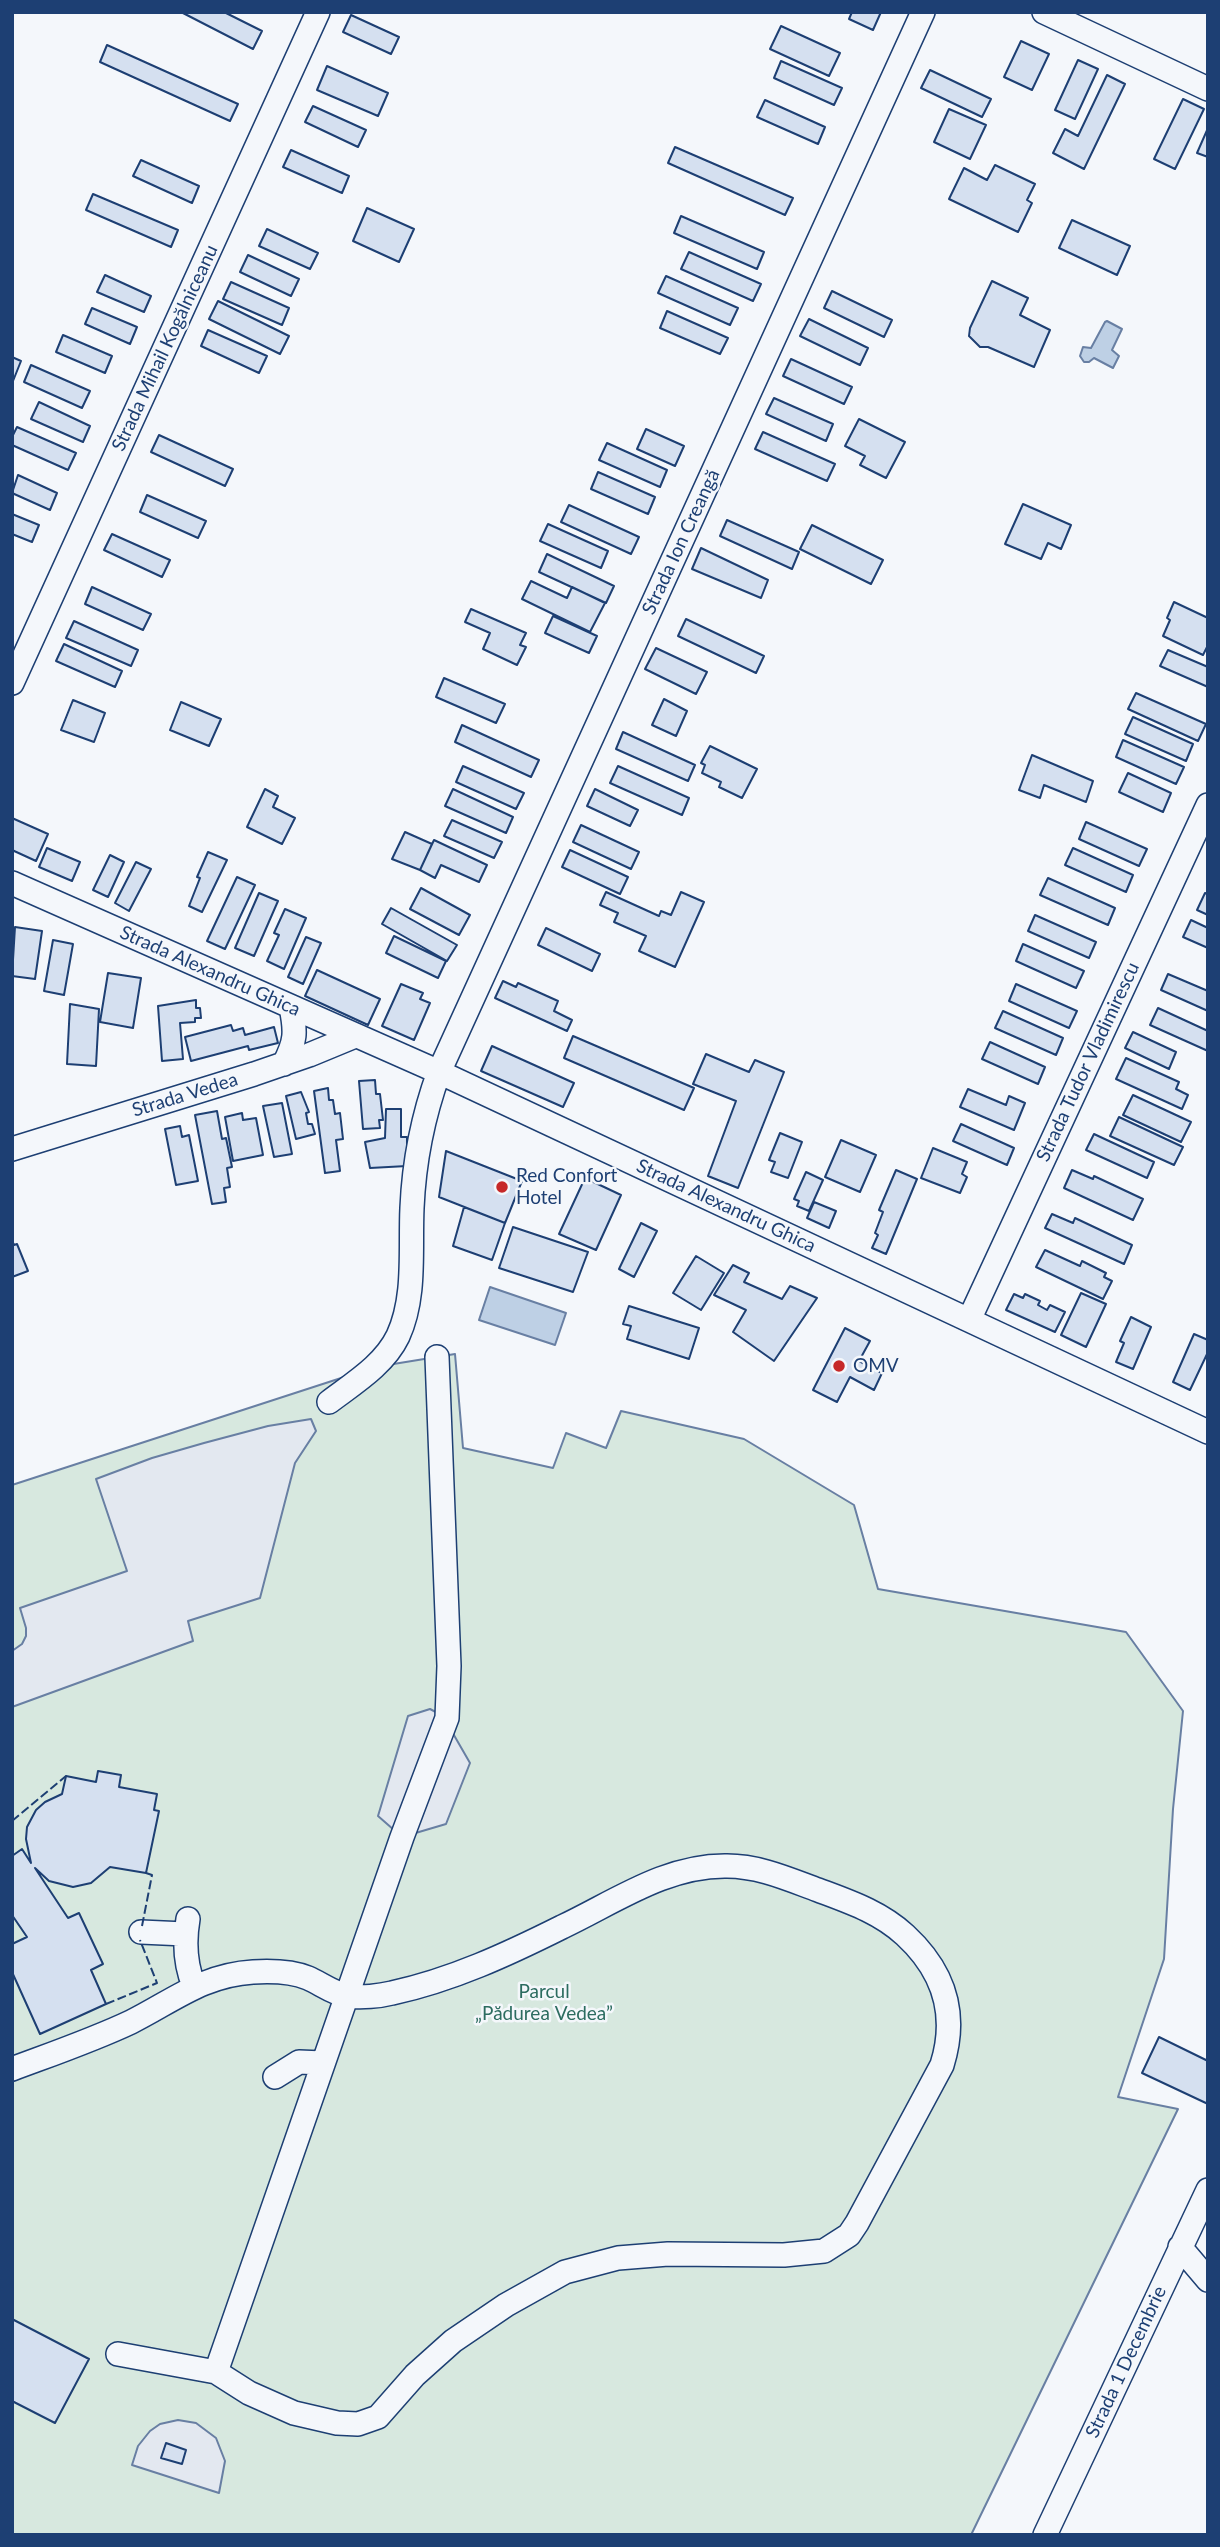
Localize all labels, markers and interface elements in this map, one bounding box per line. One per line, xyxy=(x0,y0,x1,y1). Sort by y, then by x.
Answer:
street label: Strada Mihail Kogălniceanu xyxy=(107,241,223,455)
street label: Strada Ion Creangă xyxy=(637,466,725,618)
street label: Strada Alexandru Ghica xyxy=(116,921,304,1021)
street label: Strada Tudor Vladimirescu xyxy=(1032,959,1144,1165)
street label: Strada Vedea xyxy=(129,1068,241,1122)
street label: Strada Alexandru Ghica xyxy=(633,1154,819,1258)
place label: Red Confort Hotel xyxy=(516,1165,617,1209)
marker: Red Confort Hotel xyxy=(494,1179,510,1195)
place label: OMV xyxy=(853,1355,899,1377)
marker: OMV xyxy=(831,1358,847,1374)
park label: Parcul „Pădurea Vedea” xyxy=(475,1981,613,2025)
street label: Strada 1 Decembrie xyxy=(1081,2283,1171,2441)

